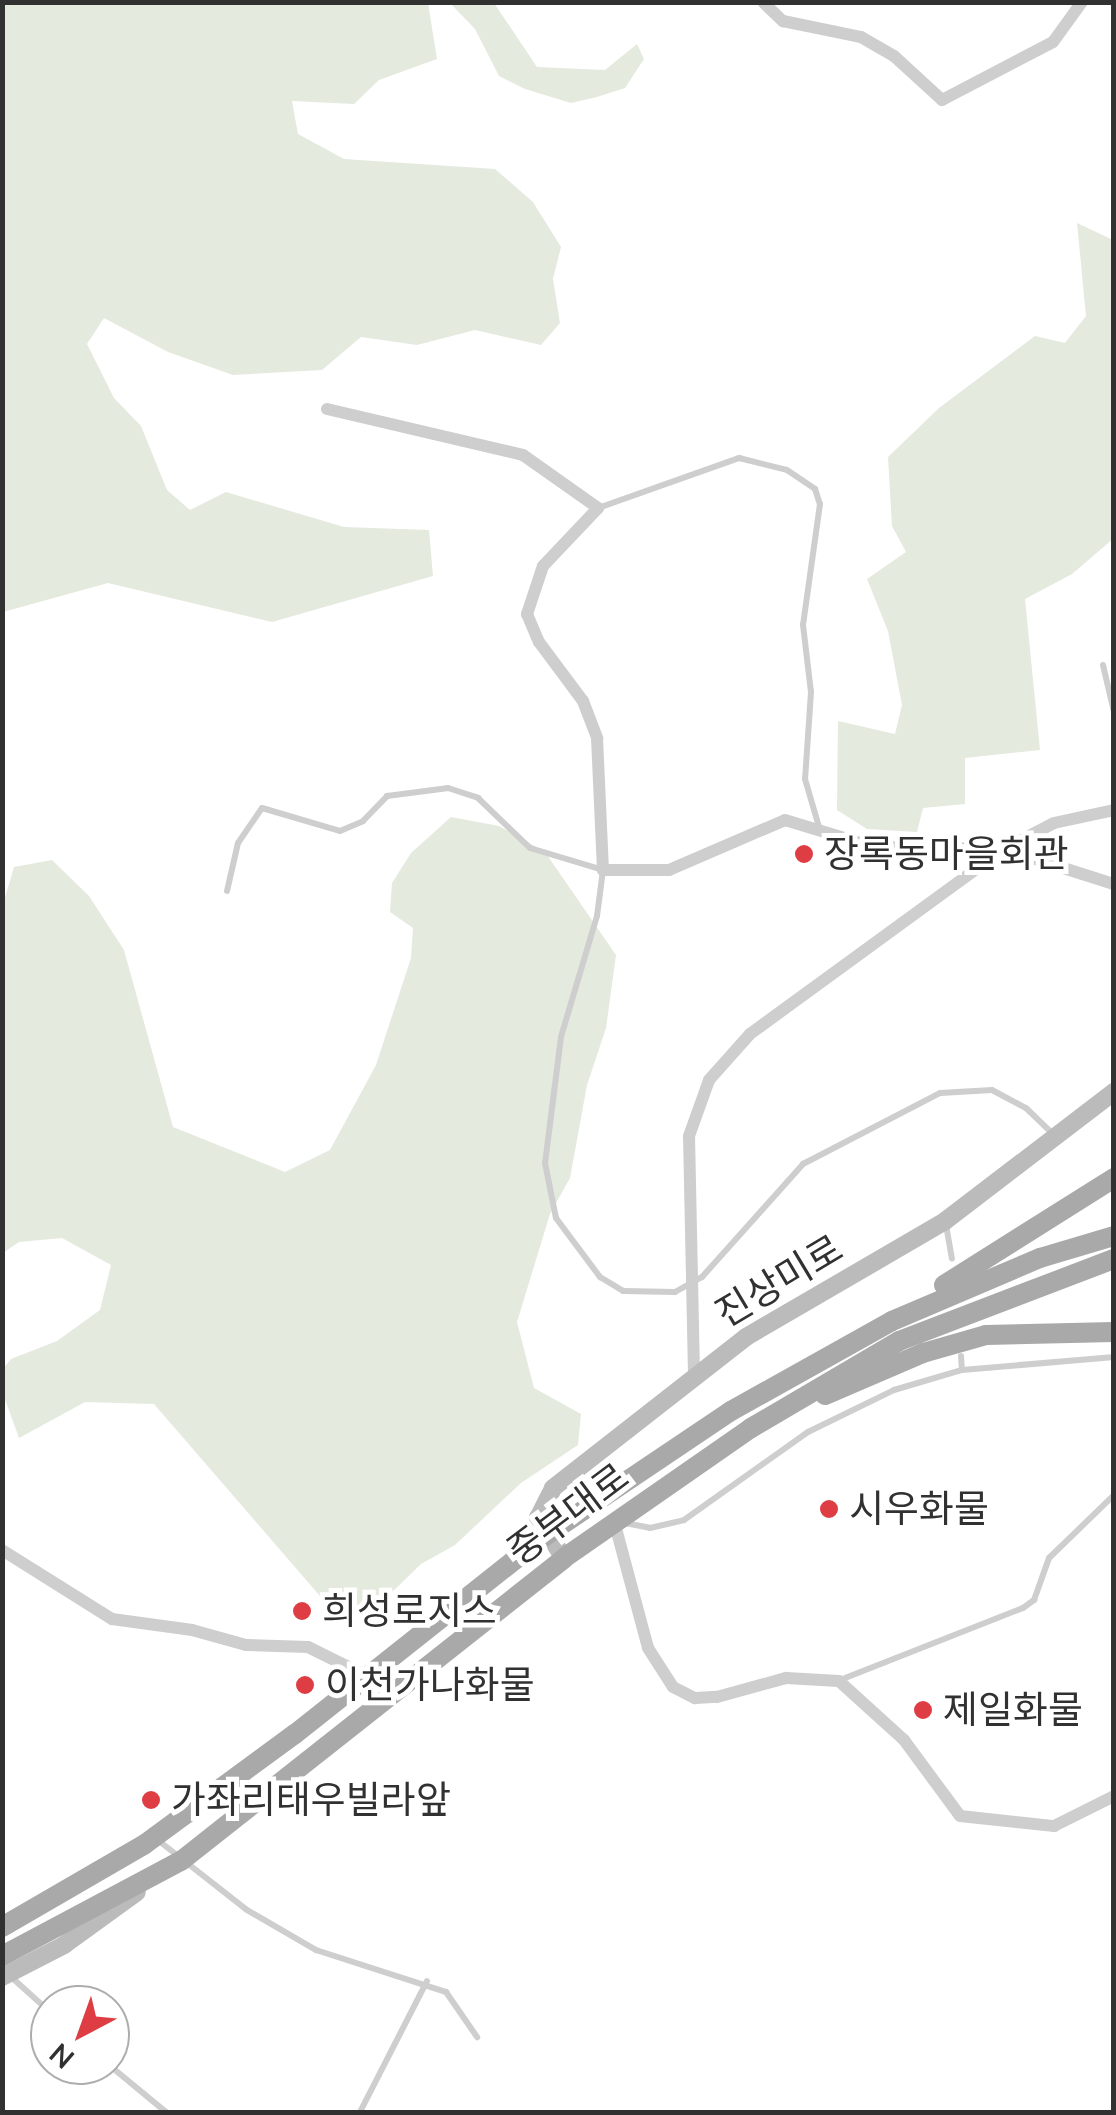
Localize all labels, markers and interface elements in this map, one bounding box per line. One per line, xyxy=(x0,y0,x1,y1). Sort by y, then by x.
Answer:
place label: 장록동마을회관 xyxy=(824,831,1069,877)
marker: 장록동마을회관 xyxy=(793,843,815,865)
street label: 진상미로 xyxy=(707,1225,851,1337)
street label: 중부대로 xyxy=(498,1454,638,1574)
place label: 시우화물 xyxy=(849,1486,989,1532)
marker: 시우화물 xyxy=(818,1498,840,1520)
place label: 희성로지스 xyxy=(322,1588,497,1634)
marker: 희성로지스 xyxy=(291,1600,313,1622)
place label: 이천가나화물 xyxy=(325,1662,535,1708)
marker: 이천가나화물 xyxy=(294,1674,316,1696)
place label: 제일화물 xyxy=(943,1687,1083,1733)
marker: 제일화물 xyxy=(912,1699,934,1721)
place label: 가좌리태우빌라앞 xyxy=(171,1777,451,1823)
marker: 가좌리태우빌라앞 xyxy=(140,1789,162,1811)
north arrow xyxy=(30,1985,130,2085)
text: N xyxy=(42,2036,81,2077)

